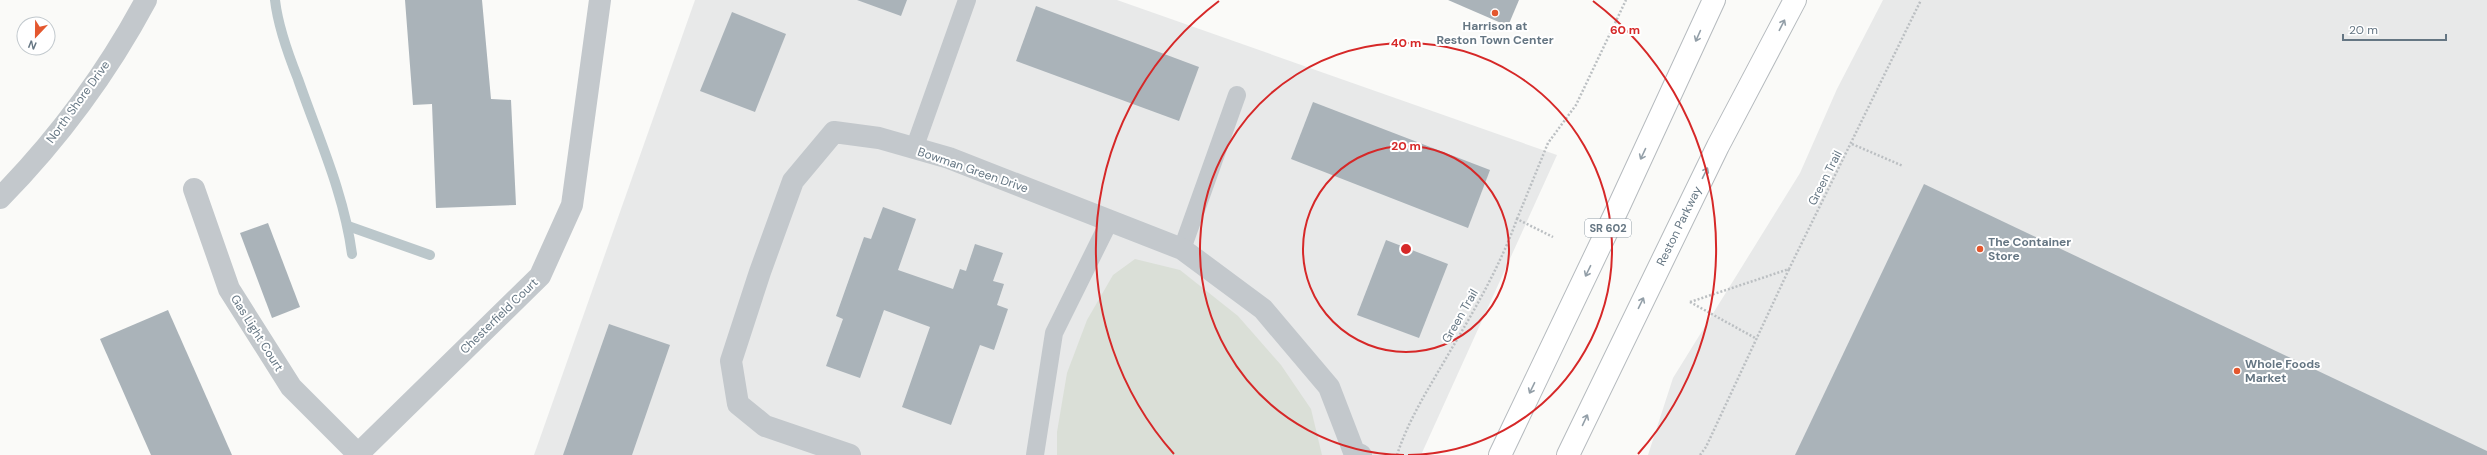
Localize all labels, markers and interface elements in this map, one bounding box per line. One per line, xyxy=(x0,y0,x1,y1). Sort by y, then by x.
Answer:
marker: Harrison at Reston Town Center xyxy=(1490,8,1500,18)
north arrow xyxy=(16,16,56,56)
scale bar xyxy=(2343,16,2446,42)
place label: Harrison at Reston Town Center xyxy=(1436,18,1554,48)
one-way arrow xyxy=(1779,19,1786,31)
text: 60 m xyxy=(1610,22,1640,38)
text: 20 m xyxy=(2349,22,2378,38)
one-way arrow xyxy=(1694,29,1701,41)
text: 40 m xyxy=(1391,35,1421,51)
text: N xyxy=(26,37,39,53)
street label: North Shore Drive xyxy=(43,57,113,146)
text: 20 m xyxy=(1391,138,1421,154)
street label: Bowman Green Drive xyxy=(916,144,1031,197)
one-way arrow xyxy=(1639,147,1647,159)
street label: Green Trail xyxy=(1804,148,1846,208)
one-way arrow xyxy=(1702,168,1709,180)
street label: Reston Parkway xyxy=(1653,183,1705,268)
road number: SR 602 xyxy=(1585,219,1631,237)
place label: The Container Store xyxy=(1988,234,2071,264)
centre of rings xyxy=(1399,242,1413,256)
marker: The Container Store xyxy=(1975,244,1985,254)
one-way arrow xyxy=(1584,265,1591,277)
street label: Chesterfield Court xyxy=(457,274,542,357)
street label: Green Trail xyxy=(1438,286,1482,346)
street label: Gas Light Court xyxy=(227,292,287,374)
one-way arrow xyxy=(1638,297,1646,309)
place label: Whole Foods Market xyxy=(2245,356,2320,386)
marker: Whole Foods Market xyxy=(2232,366,2242,376)
one-way arrow xyxy=(1528,382,1535,394)
one-way arrow xyxy=(1582,414,1589,426)

